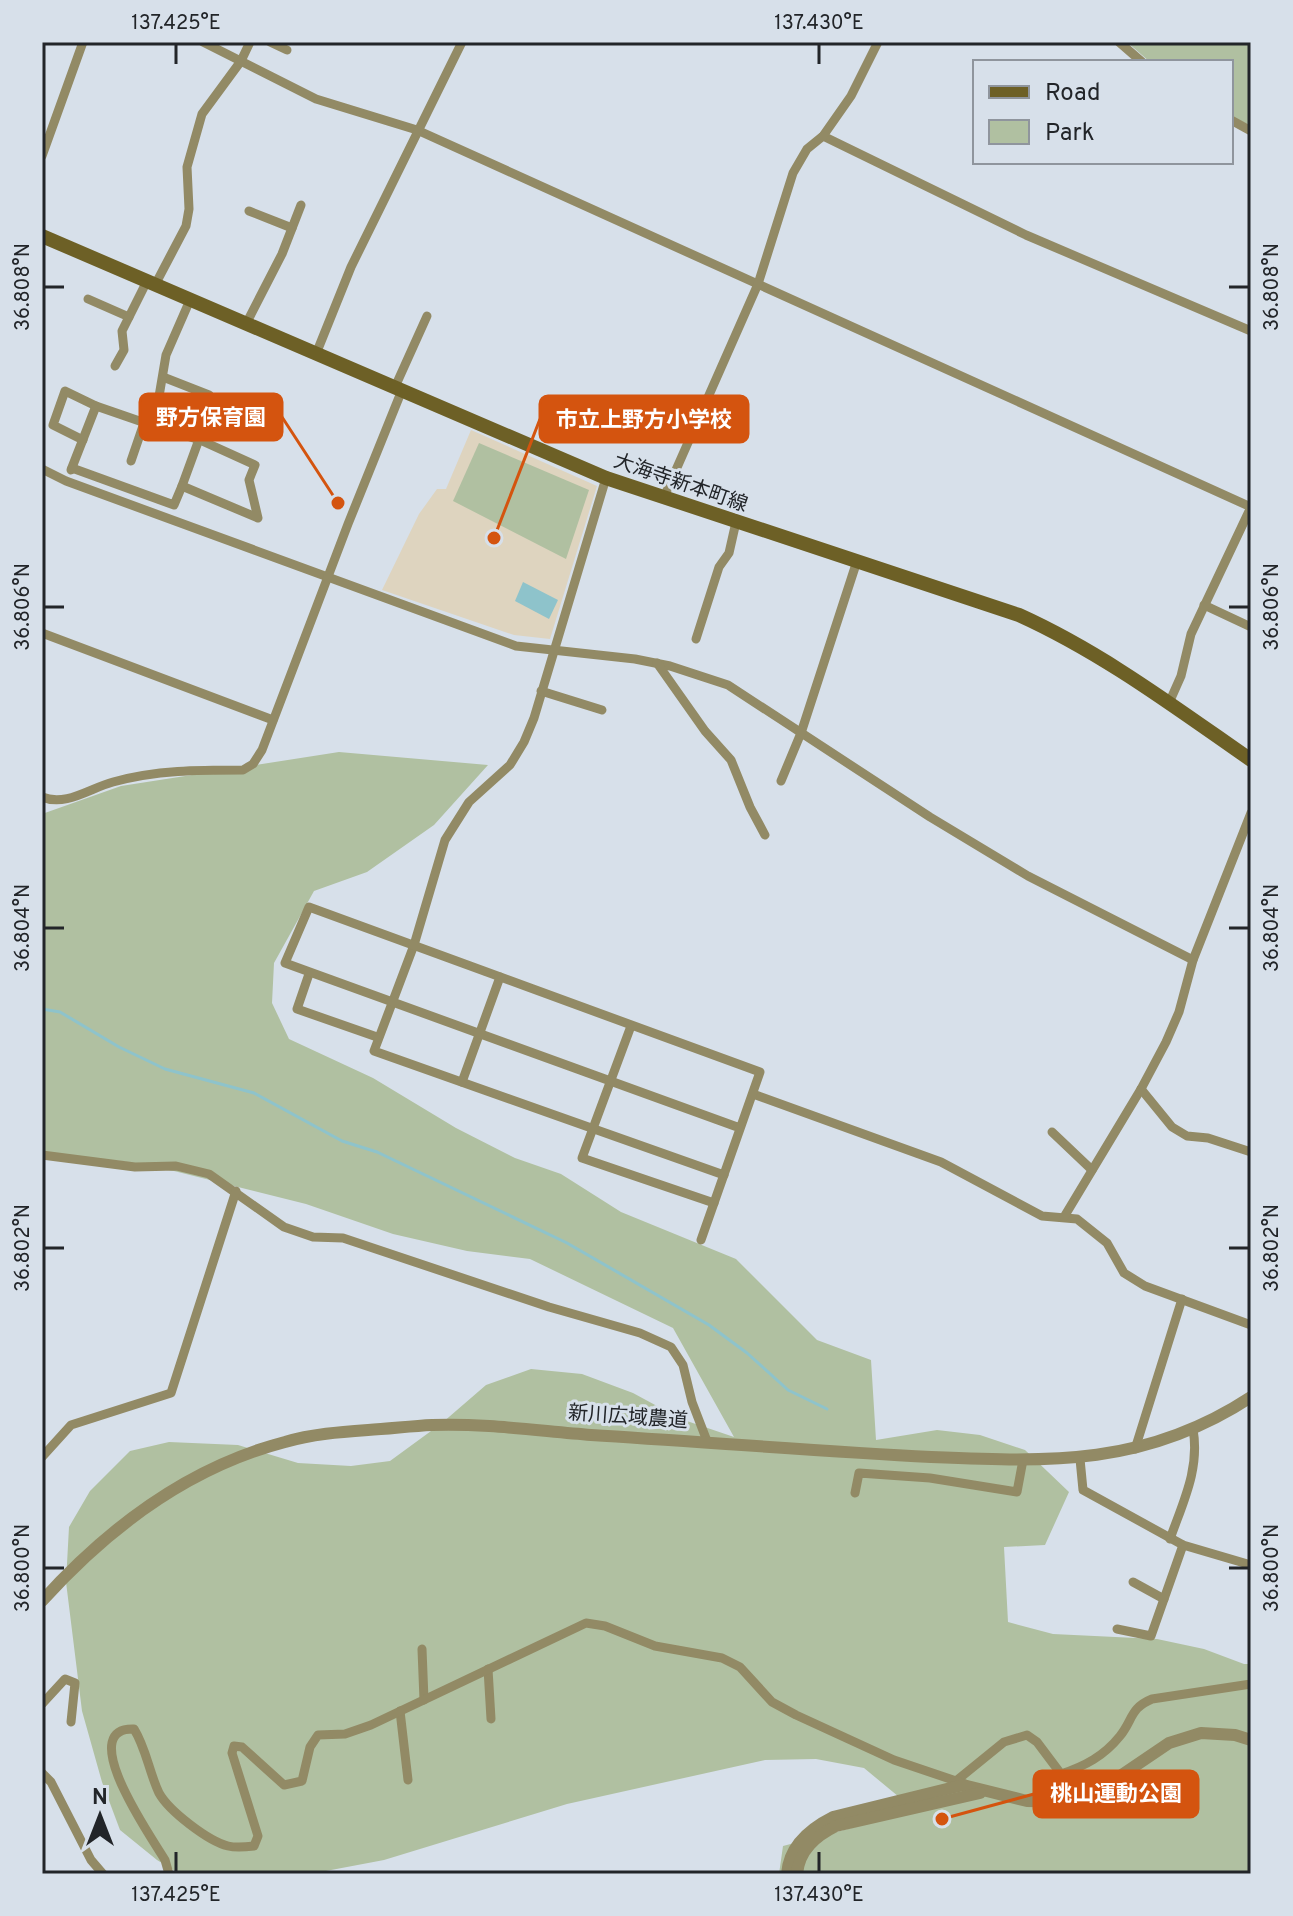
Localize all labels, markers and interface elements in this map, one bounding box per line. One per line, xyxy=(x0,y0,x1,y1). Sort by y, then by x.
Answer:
text: 137.425°E xyxy=(131,11,221,37)
text: 137.430°E xyxy=(774,11,864,37)
legend xyxy=(973,60,1233,164)
text: Road xyxy=(1045,79,1101,109)
text: Park xyxy=(1045,119,1095,149)
text: 36.808°N xyxy=(11,243,37,331)
text: 36.808°N xyxy=(1260,243,1286,331)
callout: 野方保育園 xyxy=(140,394,282,440)
callout: 市立上野方小学校 xyxy=(540,396,748,442)
text: 野方保育園 xyxy=(156,406,266,433)
text: 市立上野方小学校 xyxy=(556,408,732,435)
street label: 大海寺新本町線 xyxy=(610,449,751,519)
text: 36.806°N xyxy=(11,563,37,651)
text: 36.806°N xyxy=(1260,563,1286,651)
text: 36.804°N xyxy=(11,884,37,972)
text: 36.804°N xyxy=(1260,884,1286,972)
text: 36.802°N xyxy=(11,1204,37,1292)
text: 36.802°N xyxy=(1260,1204,1286,1292)
street label: 新川広域農道 xyxy=(567,1401,689,1435)
text: 36.800°N xyxy=(11,1524,37,1612)
text: 36.800°N xyxy=(1260,1524,1286,1612)
callout: 桃山運動公園 xyxy=(1034,1771,1198,1817)
north arrow xyxy=(60,1776,140,1856)
text: 桃山運動公園 xyxy=(1050,1782,1182,1809)
text: N xyxy=(92,1785,108,1812)
text: 137.425°E xyxy=(131,1883,221,1909)
text: 137.430°E xyxy=(774,1883,864,1909)

